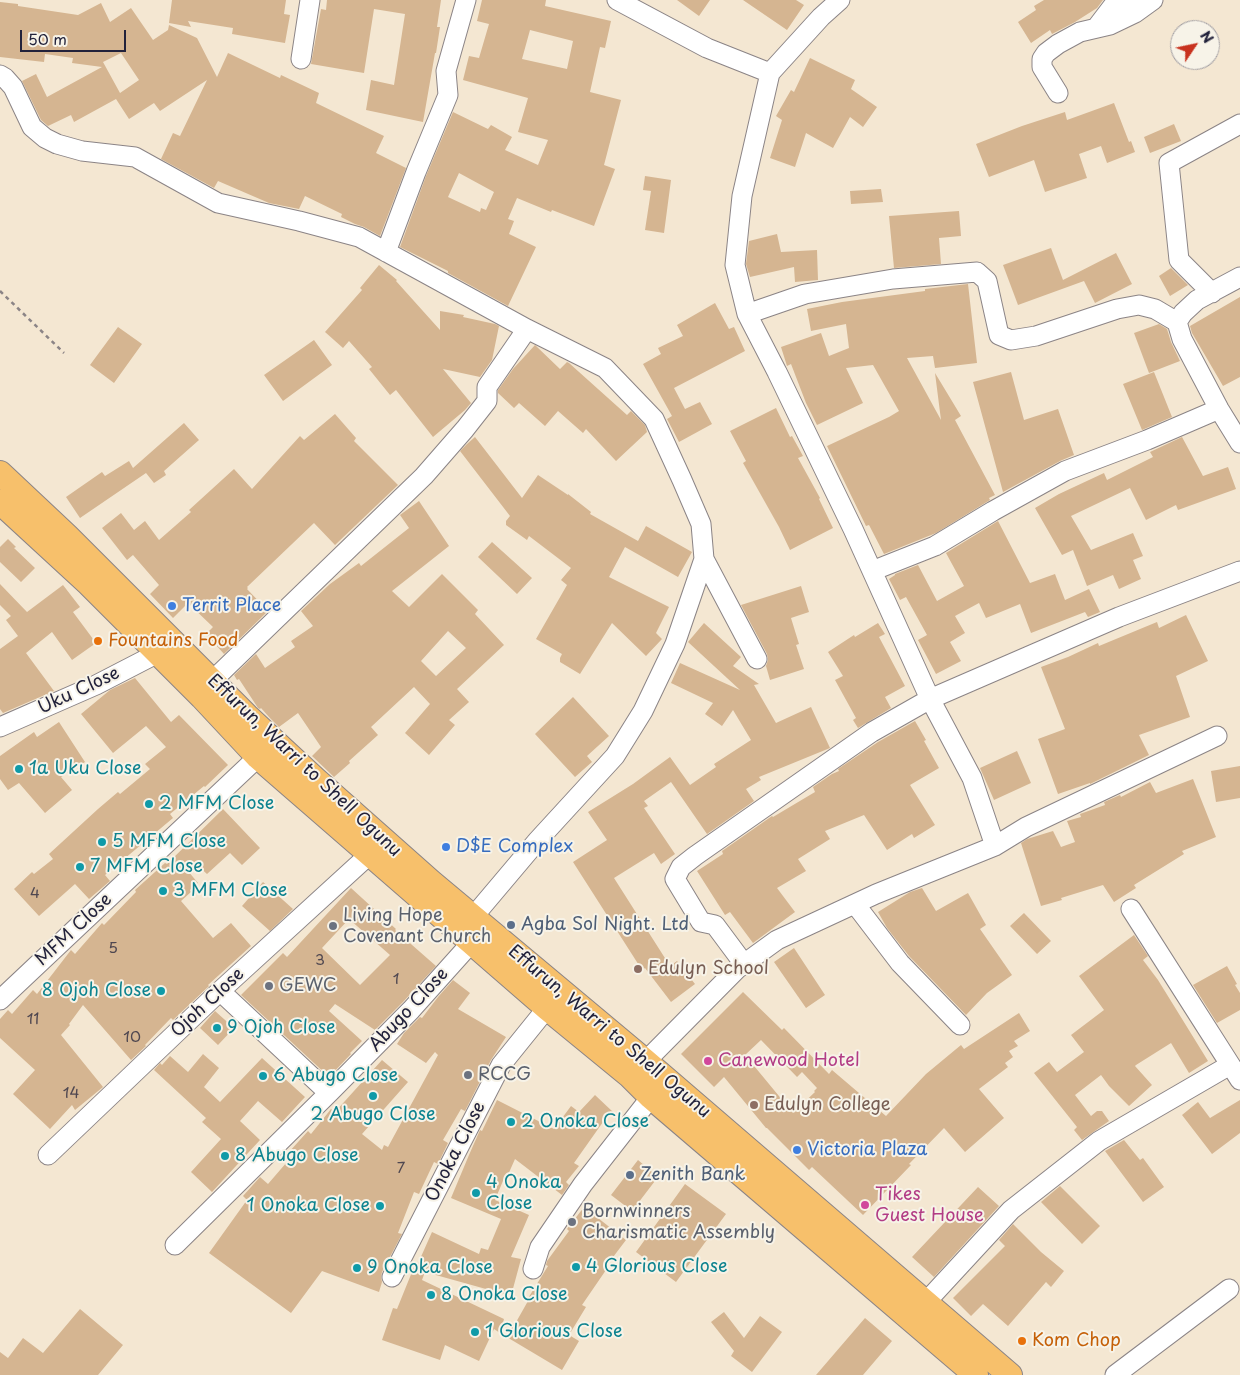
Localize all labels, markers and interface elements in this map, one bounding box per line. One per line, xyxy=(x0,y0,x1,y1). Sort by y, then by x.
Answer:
scale bar xyxy=(22,20,129,52)
north arrow xyxy=(1170,20,1220,70)
text: N xyxy=(1195,26,1219,47)
text: 50 m xyxy=(28,27,67,50)
place label: Territ Place xyxy=(182,595,281,617)
marker: Territ Place xyxy=(166,600,178,612)
place label: Fountains Food xyxy=(108,630,238,652)
marker: Fountains Food xyxy=(92,635,104,647)
street label: Uku Close xyxy=(35,663,123,719)
street label: Effurun, Warri to Shell Ogunu xyxy=(203,670,405,862)
place label: 1a Uku Close xyxy=(29,758,142,780)
marker: 1a Uku Close xyxy=(13,763,25,775)
place label: 2 MFM Close xyxy=(159,793,274,815)
marker: 2 MFM Close xyxy=(143,798,155,810)
place label: 5 MFM Close xyxy=(112,831,226,853)
marker: 5 MFM Close xyxy=(96,836,108,848)
place label: D$E Complex xyxy=(456,836,573,858)
marker: D$E Complex xyxy=(440,841,452,853)
place label: 7 MFM Close xyxy=(90,856,203,878)
marker: 7 MFM Close xyxy=(74,861,86,873)
place label: 3 MFM Close xyxy=(173,880,287,902)
house number: 4 xyxy=(30,885,40,903)
marker: 3 MFM Close xyxy=(157,885,169,897)
street label: MFM Close xyxy=(31,889,117,971)
place label: Living Hope Covenant Church xyxy=(343,905,491,948)
place label: Agba Sol Night. Ltd xyxy=(521,914,689,936)
marker: Agba Sol Night. Ltd xyxy=(505,919,517,931)
marker: Living Hope Covenant Church xyxy=(327,920,339,932)
house number: 5 xyxy=(108,940,118,958)
street label: Effurun, Warri to Shell Ogunu xyxy=(503,941,715,1123)
house number: 3 xyxy=(315,952,325,970)
place label: Edulyn School xyxy=(648,958,769,980)
marker: Edulyn School xyxy=(632,963,644,975)
street label: Ojoh Close xyxy=(167,964,249,1042)
street label: Abugo Close xyxy=(365,964,453,1056)
house number: 1 xyxy=(393,971,399,989)
place label: GEWC xyxy=(279,975,337,997)
place label: 8 Ojoh Close xyxy=(42,980,151,1002)
marker: GEWC xyxy=(263,980,275,992)
marker: 8 Ojoh Close xyxy=(155,985,167,997)
house number: 11 xyxy=(27,1011,39,1029)
place label: 9 Ojoh Close xyxy=(227,1017,335,1039)
marker: 9 Ojoh Close xyxy=(211,1022,223,1034)
house number: 10 xyxy=(123,1029,141,1047)
place label: Canewood Hotel xyxy=(718,1050,859,1072)
marker: Canewood Hotel xyxy=(702,1055,714,1067)
place label: RCCG xyxy=(478,1064,531,1086)
place label: 6 Abugo Close xyxy=(273,1065,398,1087)
marker: RCCG xyxy=(462,1069,474,1081)
marker: 6 Abugo Close xyxy=(257,1070,269,1082)
house number: 14 xyxy=(63,1085,79,1103)
marker: 2 Abugo Close xyxy=(367,1090,379,1102)
place label: Edulyn College xyxy=(764,1094,891,1116)
street label: Onoka Close xyxy=(422,1098,490,1206)
marker: Edulyn College xyxy=(748,1099,760,1111)
place label: 2 Abugo Close xyxy=(310,1104,436,1126)
place label: 2 Onoka Close xyxy=(521,1111,649,1133)
marker: 2 Onoka Close xyxy=(505,1116,517,1128)
place label: Victoria Plaza xyxy=(807,1139,927,1161)
marker: Victoria Plaza xyxy=(791,1144,803,1156)
place label: 8 Abugo Close xyxy=(235,1145,359,1167)
marker: 8 Abugo Close xyxy=(219,1150,231,1162)
house number: 7 xyxy=(397,1160,405,1178)
place label: Zenith Bank xyxy=(640,1164,745,1186)
marker: Zenith Bank xyxy=(624,1169,636,1181)
place label: 4 Onoka Close xyxy=(486,1172,561,1214)
place label: Tikes Guest House xyxy=(875,1184,984,1226)
marker: 4 Onoka Close xyxy=(470,1187,482,1199)
place label: 1 Onoka Close xyxy=(247,1195,370,1217)
marker: Tikes Guest House xyxy=(859,1199,871,1211)
marker: 1 Onoka Close xyxy=(374,1200,386,1212)
place label: Bornwinners Charismatic Assembly xyxy=(582,1201,775,1244)
marker: Bornwinners Charismatic Assembly xyxy=(566,1216,578,1228)
place label: 4 Glorious Close xyxy=(586,1256,727,1278)
place label: 9 Onoka Close xyxy=(367,1257,493,1279)
marker: 4 Glorious Close xyxy=(570,1261,582,1273)
marker: 9 Onoka Close xyxy=(351,1262,363,1274)
place label: 8 Onoka Close xyxy=(441,1284,568,1306)
marker: 8 Onoka Close xyxy=(425,1289,437,1301)
place label: 1 Glorious Close xyxy=(485,1321,623,1343)
marker: 1 Glorious Close xyxy=(469,1326,481,1338)
place label: Kom Chop xyxy=(1032,1330,1121,1352)
marker: Kom Chop xyxy=(1016,1335,1028,1347)

